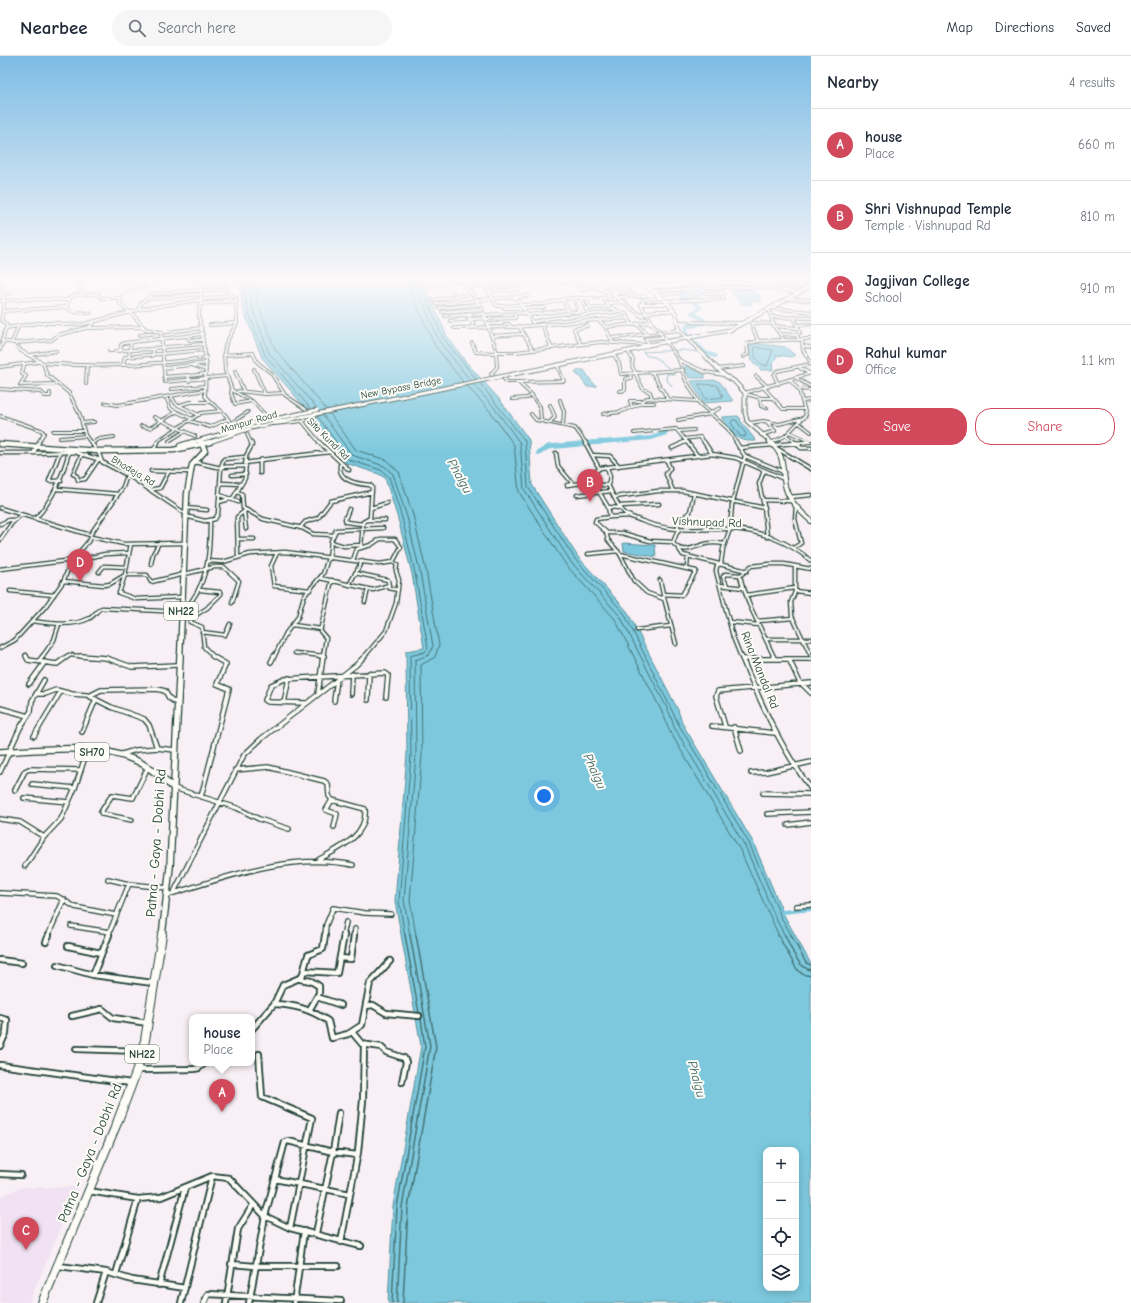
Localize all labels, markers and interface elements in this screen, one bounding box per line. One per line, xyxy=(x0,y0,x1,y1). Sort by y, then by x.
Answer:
search box xyxy=(112,10,392,46)
text: Nearbee xyxy=(20,17,88,39)
icon: search xyxy=(126,17,148,39)
text: Search here xyxy=(158,19,236,37)
text: Map xyxy=(946,19,973,36)
text: Directions xyxy=(995,19,1054,36)
text: Saved xyxy=(1076,19,1111,36)
text: Nearby xyxy=(827,73,878,92)
text: 4 results xyxy=(1069,75,1115,90)
text: house xyxy=(865,128,902,146)
text: A xyxy=(836,137,844,152)
text: 660 m xyxy=(1078,137,1115,152)
text: Place xyxy=(865,146,895,161)
text: Shri Vishnupad Temple xyxy=(865,200,1011,218)
text: B xyxy=(836,209,844,224)
text: 810 m xyxy=(1080,209,1115,224)
text: Temple · Vishnupad Rd xyxy=(865,218,991,233)
text: Jagjivan College xyxy=(865,272,970,290)
text: C xyxy=(836,281,844,296)
text: 910 m xyxy=(1080,281,1115,296)
text: School xyxy=(865,290,902,305)
text: Rahul kumar xyxy=(865,344,947,362)
text: D xyxy=(836,353,844,368)
text: 1.1 km xyxy=(1081,353,1115,368)
text: Office xyxy=(865,362,896,377)
street label: New Bypass Bridge xyxy=(360,374,442,402)
street label: Manpur Road xyxy=(219,408,279,436)
button: Save xyxy=(827,408,967,445)
button: Share xyxy=(975,408,1115,445)
street label: Sita Kund Rd xyxy=(304,415,352,463)
street label: Bhadeja Rd xyxy=(109,453,157,489)
water label: Phalgu xyxy=(444,456,476,496)
pin: B xyxy=(577,469,603,502)
street label: Vishnupad Rd xyxy=(672,514,742,530)
pin: D xyxy=(67,549,93,582)
road number: NH22 xyxy=(164,602,198,620)
street label: Rina Mandal Rd xyxy=(738,629,782,711)
road number: SH70 xyxy=(75,743,109,761)
water label: Phalgu xyxy=(581,751,610,791)
street label: Patna - Gaya - Dobhi Rd xyxy=(142,768,170,918)
your location xyxy=(534,786,554,806)
popup xyxy=(189,1014,255,1066)
text: house xyxy=(203,1024,241,1042)
text: Place xyxy=(203,1042,233,1057)
road number: NH22 xyxy=(125,1045,159,1063)
water label: Phalgu xyxy=(685,1059,709,1099)
pin: A xyxy=(209,1079,235,1112)
street label: Patna - Gaya - Dobhi Rd xyxy=(54,1081,126,1225)
map controls xyxy=(763,1147,799,1291)
button: + xyxy=(763,1147,799,1183)
button: − xyxy=(763,1183,799,1219)
pin: C xyxy=(13,1217,39,1250)
button: locate xyxy=(763,1219,799,1255)
button: layers xyxy=(763,1255,799,1291)

